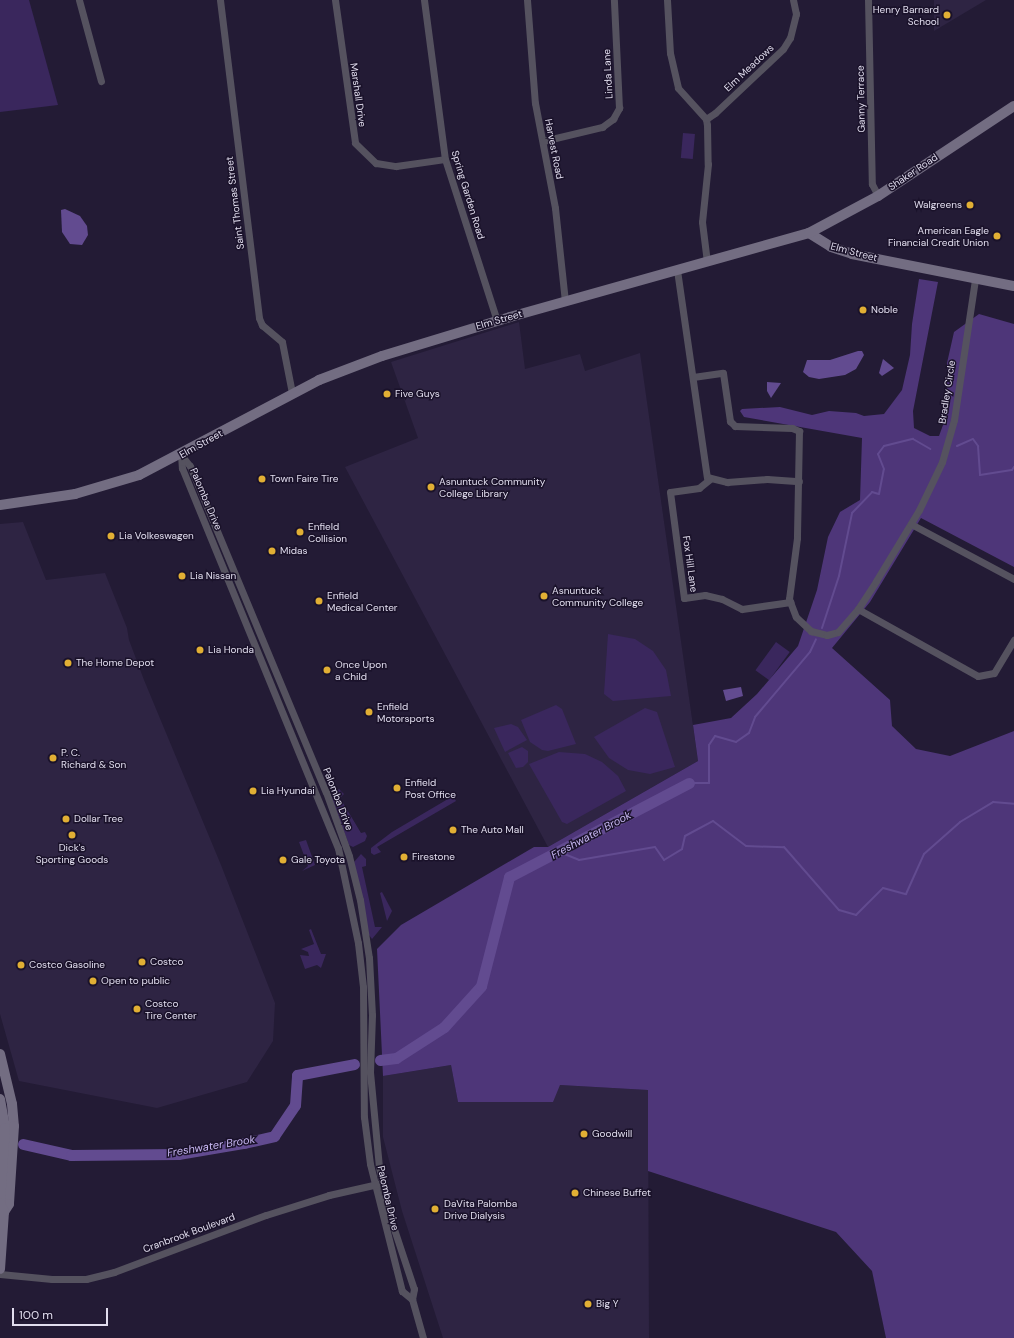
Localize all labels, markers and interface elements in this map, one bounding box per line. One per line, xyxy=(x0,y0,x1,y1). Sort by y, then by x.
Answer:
place label: Henry Barnard School xyxy=(873,3,939,26)
marker: Henry Barnard School xyxy=(942,10,952,20)
street label: Elm Meadows xyxy=(722,42,776,94)
street label: Linda Lane xyxy=(601,49,615,99)
street label: Marshall Drive xyxy=(348,62,368,128)
street label: Ganny Terrace xyxy=(854,65,868,133)
street label: Harvest Road xyxy=(542,118,566,180)
street label: Spring Garden Road xyxy=(449,149,487,241)
street label: Shaker Road xyxy=(886,151,940,193)
street label: Saint Thomas Street xyxy=(223,156,247,250)
place label: Walgreens xyxy=(914,199,962,211)
marker: Walgreens xyxy=(965,200,975,210)
place label: American Eagle Financial Credit Union xyxy=(888,224,989,248)
marker: American Eagle Financial Credit Union xyxy=(992,231,1002,241)
street label: Elm Street xyxy=(829,240,879,264)
place label: Noble xyxy=(871,304,898,316)
marker: Noble xyxy=(858,305,868,315)
street label: Elm Street xyxy=(474,308,524,332)
street label: Bradley Circle xyxy=(936,359,958,425)
place label: Five Guys xyxy=(395,388,440,400)
marker: Five Guys xyxy=(382,389,392,399)
street label: Elm Street xyxy=(177,427,225,461)
street label: Palomba Drive xyxy=(188,466,224,532)
place label: Town Faire Tire xyxy=(270,473,338,485)
marker: Town Faire Tire xyxy=(257,474,267,484)
place label: Asnuntuck Community College Library xyxy=(439,475,545,498)
marker: Asnuntuck Community College Library xyxy=(426,482,436,492)
place label: Enfield Collision xyxy=(308,520,347,544)
marker: Enfield Collision xyxy=(295,527,305,537)
place label: Lia Volkeswagen xyxy=(119,530,194,542)
marker: Lia Volkeswagen xyxy=(106,531,116,541)
street label: Fox Hill Lane xyxy=(680,535,700,593)
place label: Midas xyxy=(280,545,308,557)
marker: Midas xyxy=(267,546,277,556)
place label: Lia Nissan xyxy=(190,570,236,582)
marker: Lia Nissan xyxy=(177,571,187,581)
place label: Asnuntuck Community College xyxy=(552,584,643,608)
place label: Enfield Medical Center xyxy=(327,589,398,612)
marker: Asnuntuck Community College xyxy=(539,591,549,601)
marker: Enfield Medical Center xyxy=(314,596,324,606)
place label: Lia Honda xyxy=(208,644,254,656)
marker: Lia Honda xyxy=(195,645,205,655)
place label: The Home Depot xyxy=(76,657,154,669)
marker: The Home Depot xyxy=(63,658,73,668)
place label: Once Upon a Child xyxy=(335,658,387,682)
marker: Once Upon a Child xyxy=(322,665,332,675)
place label: Enfield Motorsports xyxy=(377,700,434,724)
marker: Enfield Motorsports xyxy=(364,707,374,717)
place label: P. C. Richard & Son xyxy=(61,746,126,770)
marker: P. C. Richard & Son xyxy=(48,753,58,763)
street label: Palomba Drive xyxy=(321,766,355,832)
place label: Enfield Post Office xyxy=(405,776,456,800)
marker: Enfield Post Office xyxy=(392,783,402,793)
place label: Lia Hyundai xyxy=(261,785,315,797)
marker: Lia Hyundai xyxy=(248,786,258,796)
water label: Freshwater Brook xyxy=(549,808,633,862)
place label: Dollar Tree xyxy=(74,813,123,825)
marker: Dollar Tree xyxy=(61,814,71,824)
place label: The Auto Mall xyxy=(461,824,524,836)
marker: The Auto Mall xyxy=(448,825,458,835)
marker: Dick's Sporting Goods xyxy=(67,830,77,840)
place label: Dick's Sporting Goods xyxy=(36,841,108,864)
place label: Firestone xyxy=(412,851,455,863)
marker: Firestone xyxy=(399,852,409,862)
place label: Gale Toyota xyxy=(291,854,345,866)
marker: Gale Toyota xyxy=(278,855,288,865)
place label: Costco xyxy=(150,956,183,968)
marker: Costco xyxy=(137,957,147,967)
place label: Costco Gasoline xyxy=(29,959,105,971)
marker: Costco Gasoline xyxy=(16,960,26,970)
place label: Open to public xyxy=(101,975,170,987)
marker: Open to public xyxy=(88,976,98,986)
place label: Costco Tire Center xyxy=(145,997,197,1020)
marker: Costco Tire Center xyxy=(132,1004,142,1014)
place label: Goodwill xyxy=(592,1128,632,1140)
marker: Goodwill xyxy=(579,1129,589,1139)
water label: Freshwater Brook xyxy=(166,1133,256,1159)
street label: Palomba Drive xyxy=(375,1164,401,1232)
place label: Chinese Buffet xyxy=(583,1187,651,1199)
marker: Chinese Buffet xyxy=(570,1188,580,1198)
place label: DaVita Palomba Drive Dialysis xyxy=(444,1197,517,1220)
marker: DaVita Palomba Drive Dialysis xyxy=(429,1203,441,1215)
street label: Cranbrook Boulevard xyxy=(141,1211,237,1255)
place label: Big Y xyxy=(596,1298,618,1310)
marker: Big Y xyxy=(583,1299,593,1309)
scale bar xyxy=(14,1300,110,1326)
text: 100 m xyxy=(19,1307,53,1323)

